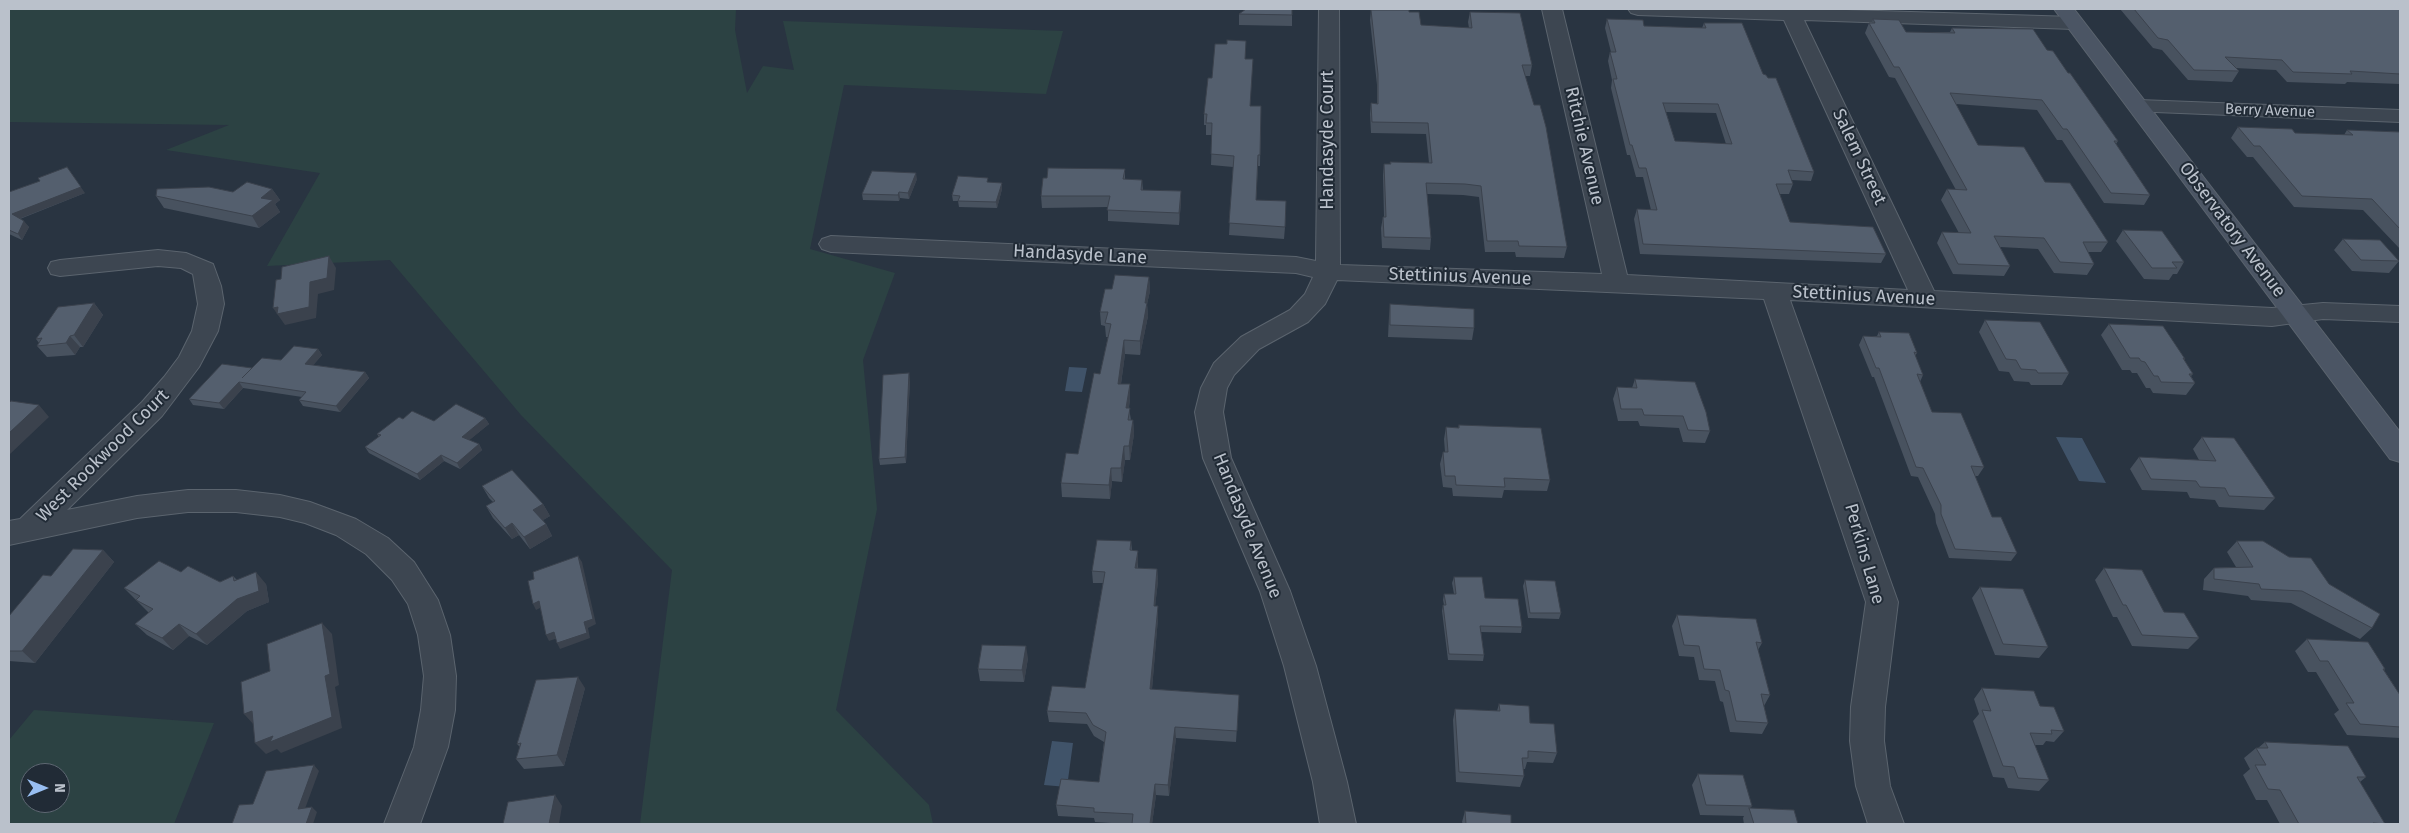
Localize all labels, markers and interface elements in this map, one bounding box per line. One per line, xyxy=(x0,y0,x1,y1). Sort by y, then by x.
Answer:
street label: Handasyde Court xyxy=(1317,70,1339,210)
street label: Ritchie Avenue xyxy=(1560,85,1608,207)
street label: Berry Avenue xyxy=(2225,100,2315,122)
street label: Salem Street xyxy=(1827,106,1891,208)
street label: Observatory Avenue xyxy=(2174,158,2290,302)
street label: Handasyde Lane xyxy=(1012,241,1148,269)
street label: Stettinius Avenue xyxy=(1388,264,1532,290)
street label: Stettinius Avenue xyxy=(1792,281,1936,311)
street label: West Rookwood Court xyxy=(32,385,174,527)
street label: Handasyde Avenue xyxy=(1208,450,1286,602)
street label: Perkins Lane xyxy=(1839,501,1889,607)
north arrow xyxy=(20,763,70,813)
text: N xyxy=(51,783,68,793)

